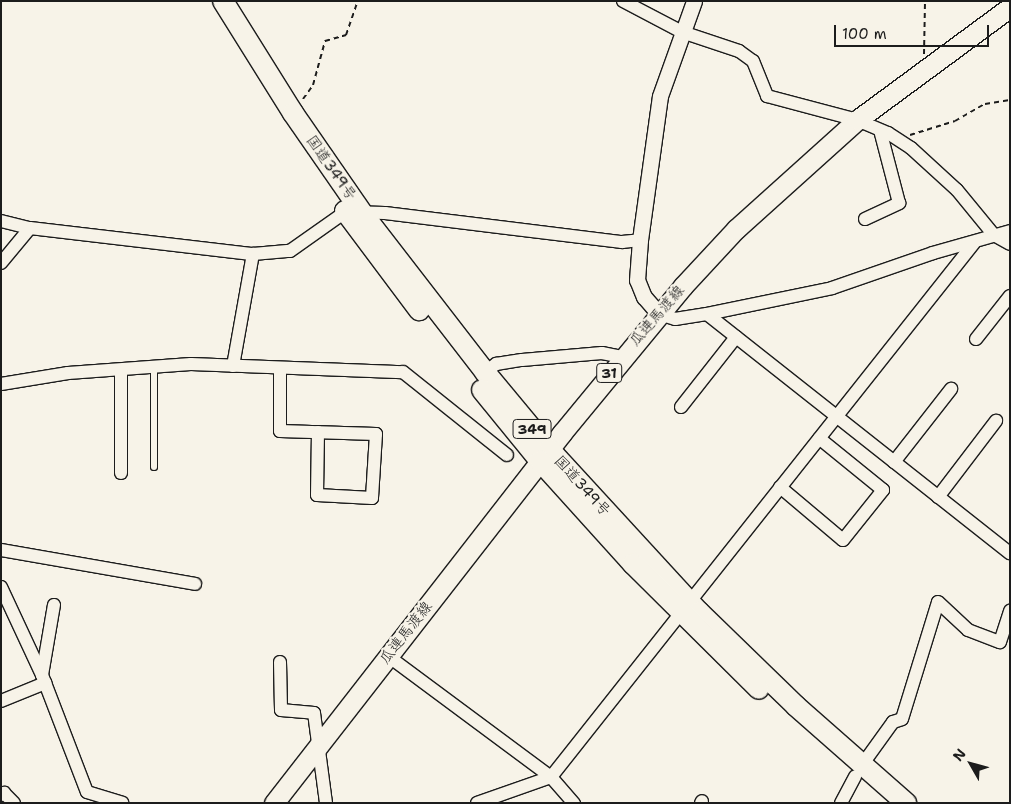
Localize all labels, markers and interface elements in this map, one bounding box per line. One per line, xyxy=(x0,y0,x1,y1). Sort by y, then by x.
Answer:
scale bar xyxy=(836,15,991,47)
text: 100 m xyxy=(842,24,887,44)
street label: 国道349号 xyxy=(302,132,360,204)
street label: 瓜連馬渡線 xyxy=(626,282,688,350)
road number: 31 xyxy=(595,362,623,384)
road number: 349 xyxy=(512,418,552,440)
street label: 国道349号 xyxy=(550,452,614,520)
street label: 瓜連馬渡線 xyxy=(376,598,436,668)
north arrow xyxy=(946,739,996,789)
text: N xyxy=(949,745,970,765)

